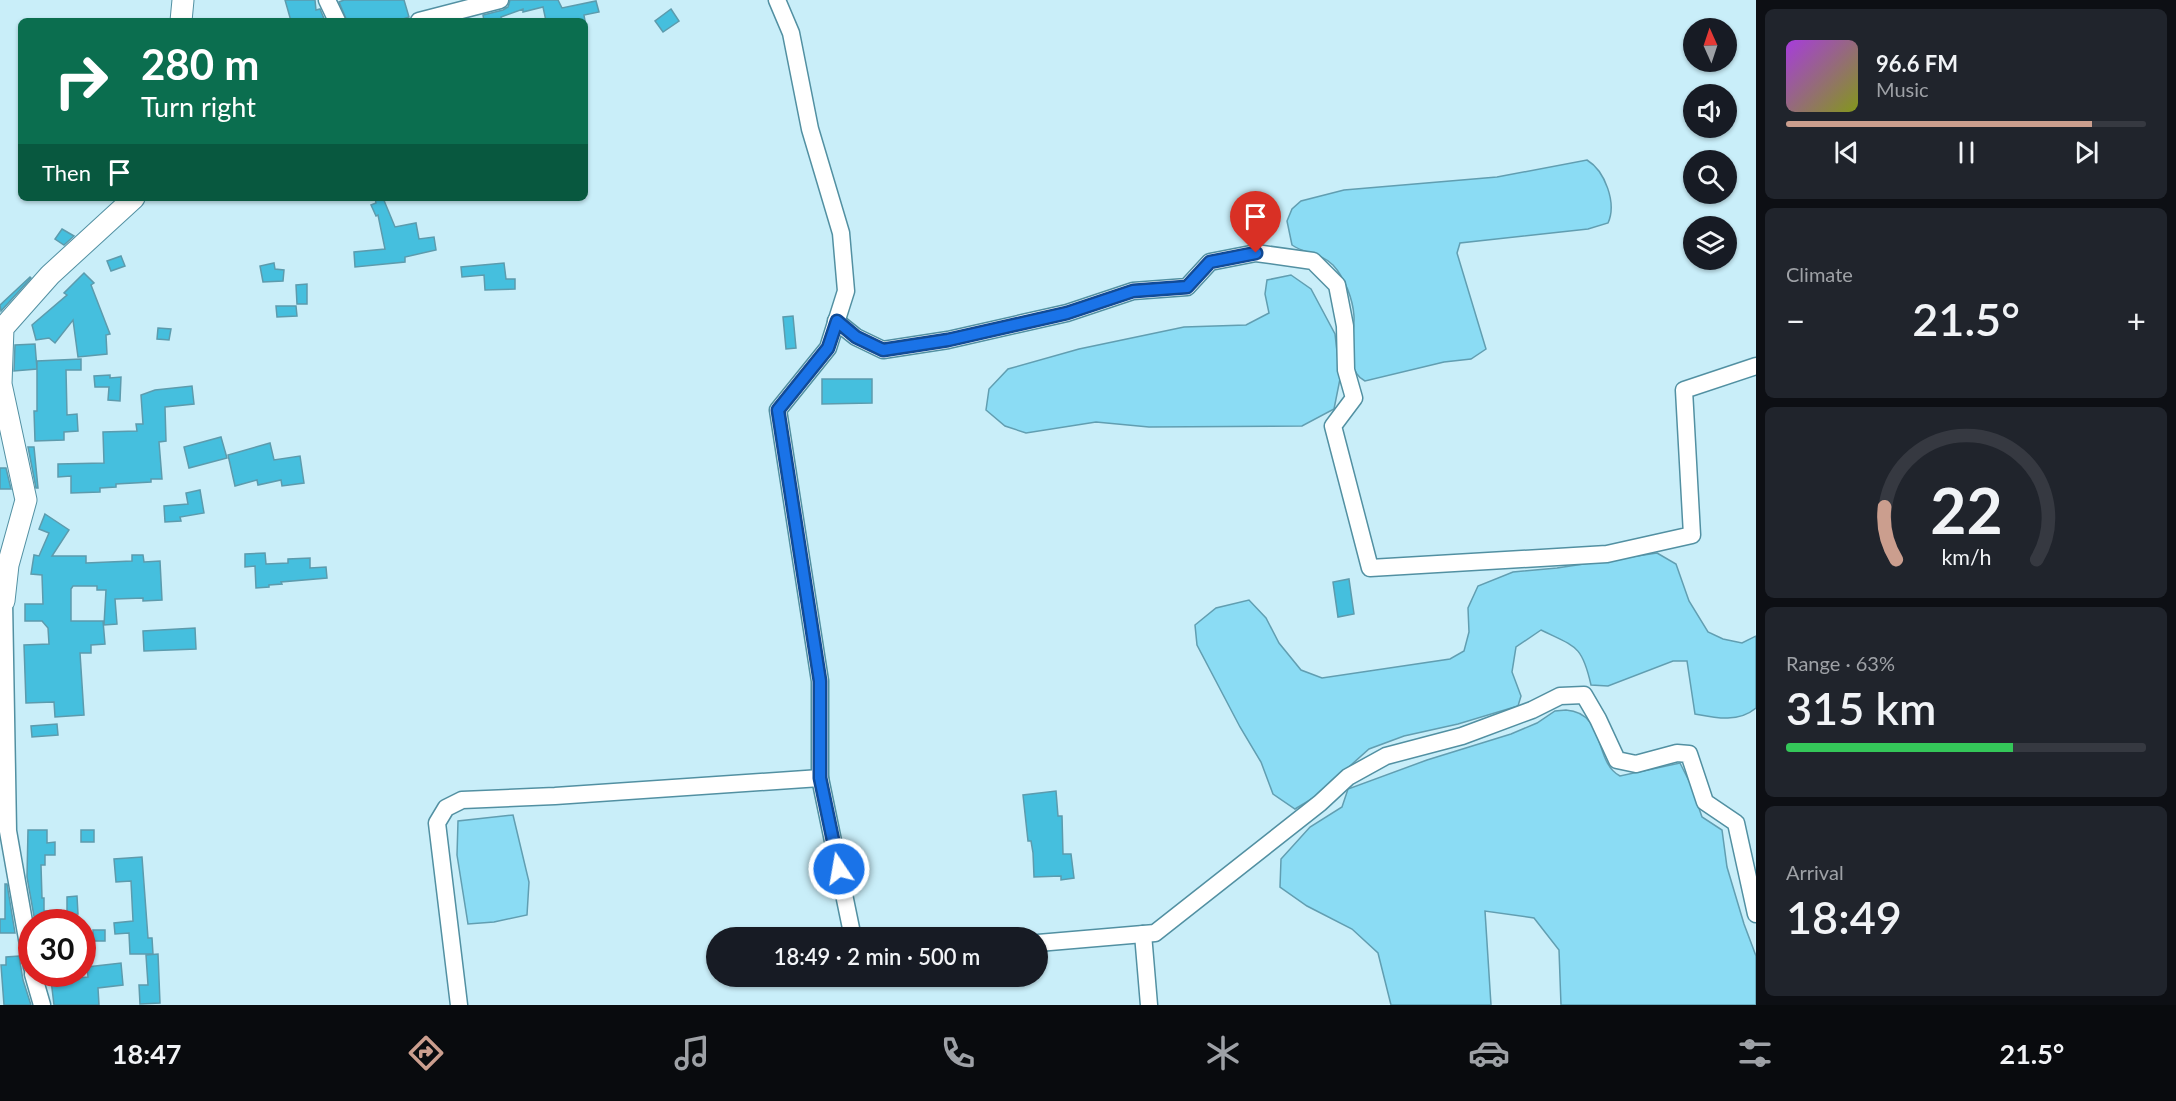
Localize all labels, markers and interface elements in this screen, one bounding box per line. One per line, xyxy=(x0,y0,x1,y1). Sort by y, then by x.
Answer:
north arrow xyxy=(1683,18,1737,72)
map controls xyxy=(1683,18,1737,270)
text: 280 m xyxy=(141,39,259,89)
icon: right xyxy=(42,42,120,120)
text: 96.6 FM xyxy=(1876,50,1958,77)
text: Music xyxy=(1876,77,1929,101)
button: sound xyxy=(1683,84,1737,138)
text: Turn right xyxy=(141,90,256,123)
icon: previous xyxy=(1830,136,1863,169)
icon: pause xyxy=(1950,136,1983,169)
icon: next xyxy=(2070,136,2103,169)
button: search xyxy=(1683,150,1737,204)
icon: arrive xyxy=(103,156,136,189)
text: Then xyxy=(42,159,91,186)
pin xyxy=(1230,191,1281,253)
icon: arrive xyxy=(1239,200,1272,233)
button: layers xyxy=(1683,216,1737,270)
text: Climate xyxy=(1786,262,1853,286)
text: 21.5° xyxy=(1912,292,2020,346)
text: − xyxy=(1786,300,1805,340)
text: + xyxy=(2127,300,2146,340)
text: 22 xyxy=(1930,472,2002,547)
text: km/h xyxy=(1941,544,1991,570)
text: Range · 63% xyxy=(1786,651,1895,675)
text: 315 km xyxy=(1786,681,1936,735)
position arrow xyxy=(807,837,871,901)
text: Arrival xyxy=(1786,860,1844,884)
text: 18:49 xyxy=(1786,890,1902,944)
speed limit sign: 30 xyxy=(18,909,96,987)
text: 18:49 · 2 min · 500 m xyxy=(774,943,980,970)
icon: directions xyxy=(405,1032,447,1074)
icon: music xyxy=(671,1032,713,1074)
icon: phone xyxy=(937,1032,979,1074)
icon: climate xyxy=(1202,1032,1244,1074)
icon: car xyxy=(1468,1032,1510,1074)
icon: filters xyxy=(1734,1032,1776,1074)
text: 18:47 xyxy=(112,1037,181,1070)
text: 21.5° xyxy=(1999,1037,2064,1070)

